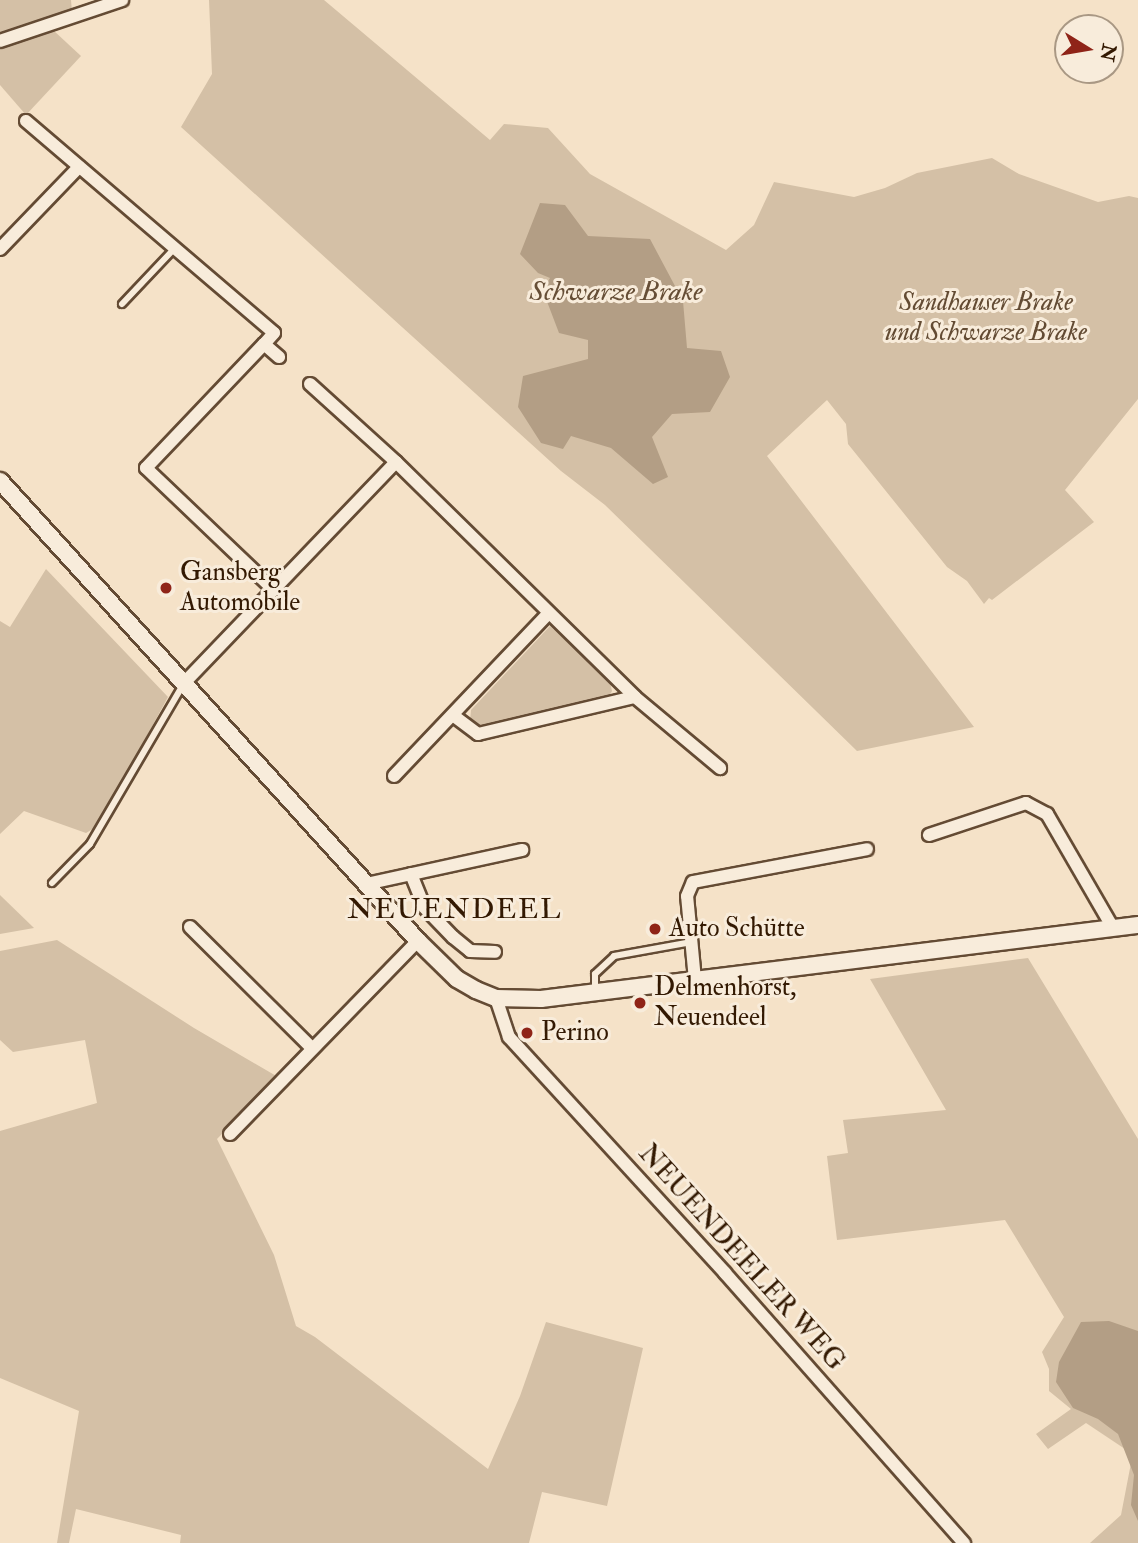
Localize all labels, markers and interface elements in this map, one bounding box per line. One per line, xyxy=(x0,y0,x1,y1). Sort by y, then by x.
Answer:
north arrow xyxy=(1054,14,1124,84)
text: N xyxy=(1094,42,1121,63)
water label: Schwarze Brake xyxy=(529,275,703,309)
park label: Sandhauser Brake und Schwarze Brake xyxy=(885,287,1087,348)
place label: Gansberg Automobile xyxy=(180,557,300,618)
marker: Gansberg Automobile xyxy=(158,580,174,596)
district label: NEUENDEEL xyxy=(349,893,561,927)
place label: Auto Schütte xyxy=(669,913,805,945)
marker: Auto Schütte xyxy=(647,921,663,937)
place label: Delmenhorst, Neuendeel xyxy=(654,972,796,1034)
marker: Delmenhorst, Neuendeel xyxy=(632,995,648,1011)
place label: Perino xyxy=(541,1017,609,1049)
marker: Perino xyxy=(519,1025,535,1041)
street label: NEUENDEELER WEG xyxy=(631,1139,851,1377)

